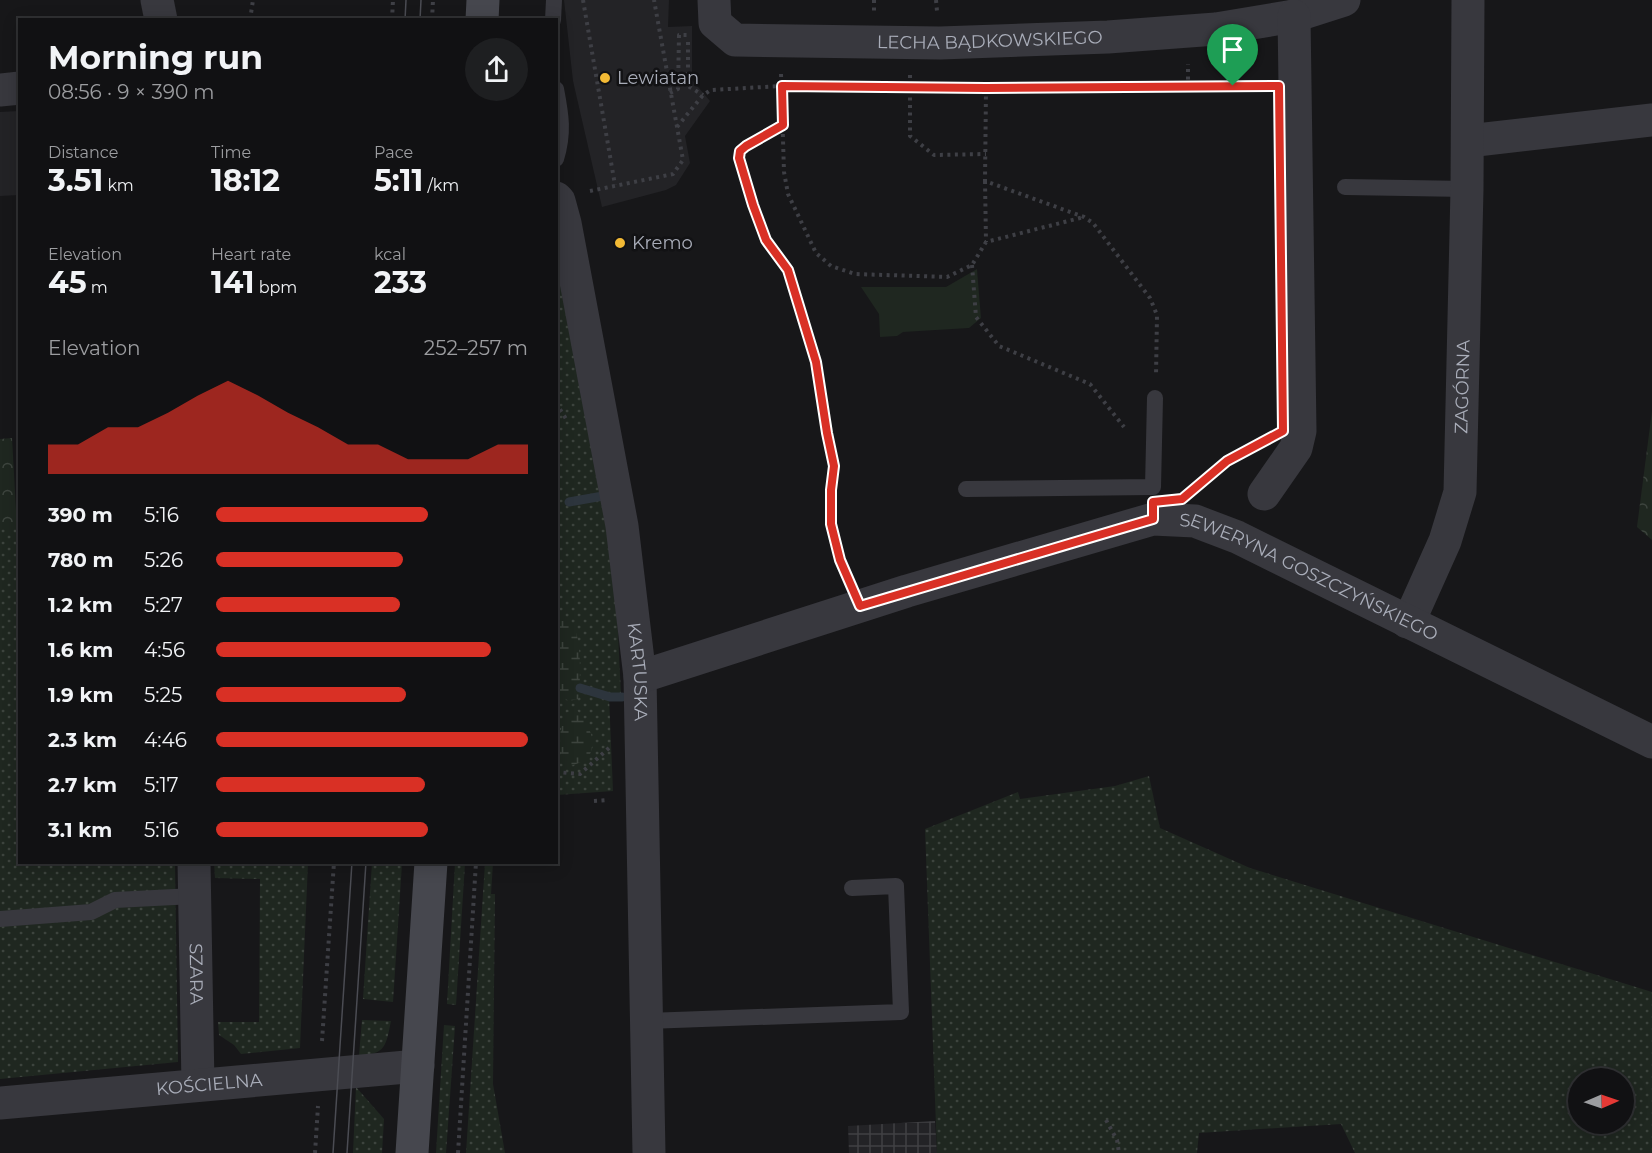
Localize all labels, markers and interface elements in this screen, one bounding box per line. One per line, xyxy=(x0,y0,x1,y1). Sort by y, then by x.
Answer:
pin xyxy=(1207,24,1258,86)
street label: LECHA BĄDKOWSKIEGO xyxy=(877,26,1103,54)
icon: arrive xyxy=(1216,33,1249,66)
text: Morning run xyxy=(48,37,263,77)
button: share xyxy=(465,38,528,101)
place label: Lewiatan xyxy=(617,67,699,89)
marker: Lewiatan xyxy=(598,71,612,85)
text: 08:56 · 9 × 390 m xyxy=(48,80,215,104)
text: Distance xyxy=(48,143,118,162)
text: Time xyxy=(211,143,251,162)
text: Pace xyxy=(374,143,413,162)
text: 3.51 xyxy=(48,162,103,199)
text: 18:12 xyxy=(211,162,280,199)
text: 5:11 xyxy=(374,162,423,199)
text: km xyxy=(103,176,134,195)
text: /km xyxy=(423,176,459,195)
place label: Kremo xyxy=(632,232,693,254)
marker: Kremo xyxy=(613,236,627,250)
text: Elevation xyxy=(48,245,122,264)
text: Heart rate xyxy=(211,245,291,264)
text: kcal xyxy=(374,245,406,264)
text: 45 xyxy=(48,264,87,301)
text: 141 xyxy=(211,264,254,301)
text: 233 xyxy=(374,264,427,301)
text: m xyxy=(87,278,108,297)
text: bpm xyxy=(254,278,297,297)
text: Elevation xyxy=(48,336,140,360)
text: 252–257 m xyxy=(424,336,528,360)
street label: ZAGÓRNA xyxy=(1450,339,1475,434)
text: 390 m xyxy=(48,503,113,527)
text: 5:16 xyxy=(144,503,179,527)
street label: SEWERYNA GOSZCZYŃSKIEGO xyxy=(1179,509,1442,646)
text: 780 m xyxy=(48,548,113,572)
text: 5:26 xyxy=(144,548,183,572)
text: 1.2 km xyxy=(48,593,113,617)
text: 5:27 xyxy=(144,593,183,617)
street label: KARTUSKA xyxy=(623,621,652,721)
text: 1.6 km xyxy=(48,638,113,662)
text: 4:56 xyxy=(144,638,185,662)
text: 1.9 km xyxy=(48,683,114,707)
text: 5:25 xyxy=(144,683,182,707)
text: 2.3 km xyxy=(48,728,117,752)
text: 4:46 xyxy=(144,728,187,752)
text: 2.7 km xyxy=(48,773,117,797)
text: 5:17 xyxy=(144,773,179,797)
text: 3.1 km xyxy=(48,818,112,842)
text: 5:16 xyxy=(144,818,179,842)
street label: SZARA xyxy=(184,943,208,1005)
north arrow xyxy=(1568,1068,1634,1134)
map controls xyxy=(1568,1068,1634,1134)
street label: KOŚCIELNA xyxy=(155,1069,263,1100)

